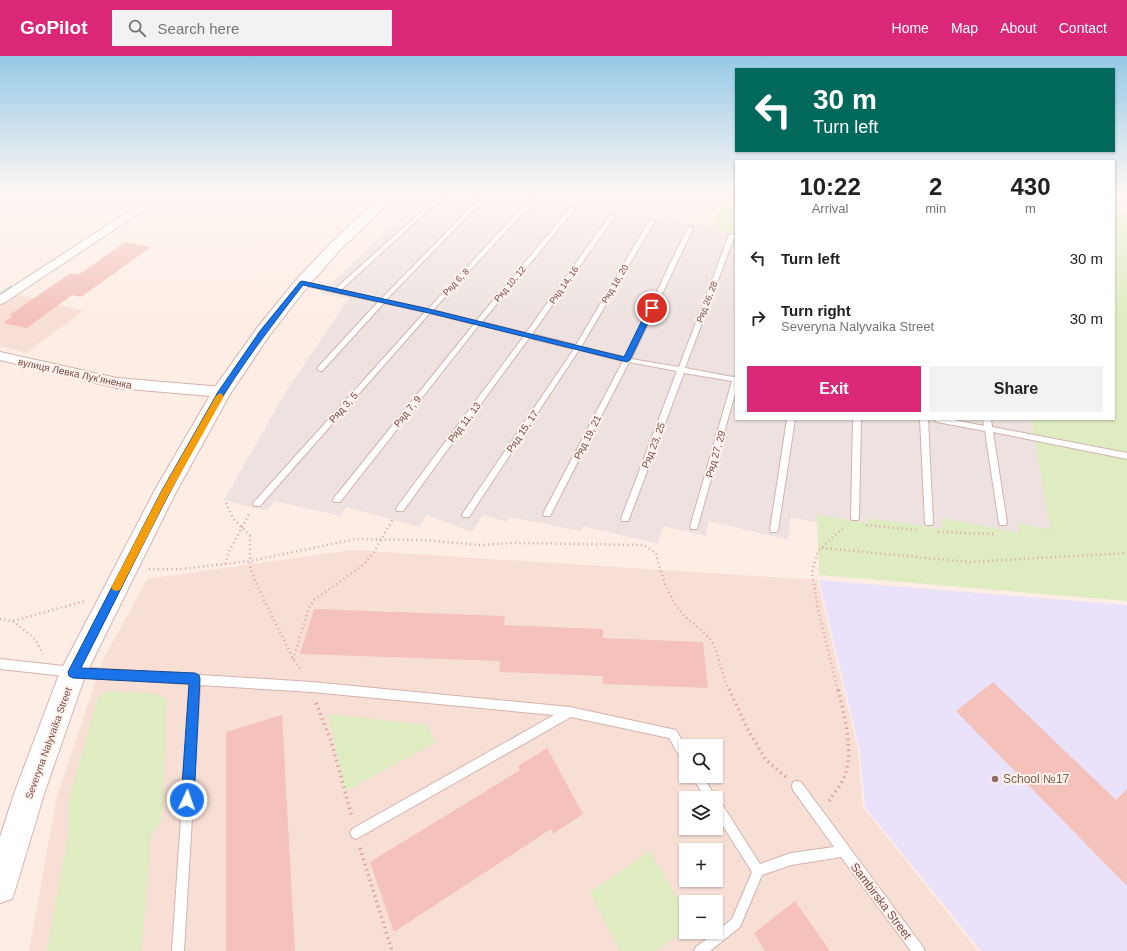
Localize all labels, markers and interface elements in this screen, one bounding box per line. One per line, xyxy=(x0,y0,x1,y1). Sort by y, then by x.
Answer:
search box xyxy=(112,10,392,46)
text: GoPilot xyxy=(20,17,88,38)
icon: search xyxy=(126,17,148,39)
text: Search here xyxy=(158,20,239,37)
text: Home xyxy=(892,20,929,36)
text: Map xyxy=(951,20,978,36)
text: About xyxy=(1000,20,1037,36)
text: Contact xyxy=(1059,20,1107,36)
icon: left xyxy=(747,84,799,136)
text: 30 m xyxy=(813,84,877,115)
text: Turn left xyxy=(813,117,878,137)
text: 10:22 xyxy=(799,173,861,200)
text: 2 xyxy=(929,173,942,200)
text: 430 xyxy=(1011,173,1051,200)
text: Arrival xyxy=(812,201,849,216)
text: min xyxy=(925,201,946,216)
text: m xyxy=(1025,201,1036,216)
icon: left xyxy=(747,247,769,269)
text: Turn left xyxy=(781,250,840,267)
text: 30 m xyxy=(1070,250,1103,267)
street label: Ряд 18, 20 xyxy=(600,263,630,305)
street label: Ряд 10, 12 xyxy=(492,264,528,304)
street label: Ряд 14, 16 xyxy=(547,264,581,306)
street label: Ряд 6, 8 xyxy=(441,266,471,298)
street label: Ряд 26, 28 xyxy=(695,280,719,324)
pin xyxy=(635,291,669,325)
icon: arrive xyxy=(641,297,663,319)
text: Turn right xyxy=(781,302,851,319)
icon: right xyxy=(747,307,769,329)
text: 30 m xyxy=(1070,310,1103,327)
text: Severyna Nalyvaika Street xyxy=(781,319,934,334)
street label: вулиця Левка Лукʼяненка xyxy=(17,356,133,391)
button: Exit xyxy=(747,366,921,412)
button: Share xyxy=(929,366,1103,412)
street label: Ряд 3, 5 xyxy=(327,390,360,425)
street label: Ряд 7, 9 xyxy=(391,393,424,429)
street label: Ряд 11, 13 xyxy=(446,400,483,445)
street label: Ряд 15, 17 xyxy=(504,408,541,454)
street label: Ряд 19, 21 xyxy=(572,413,603,461)
street label: Ряд 23, 25 xyxy=(640,420,667,470)
street label: Ряд 27, 29 xyxy=(704,429,728,479)
street label: Severyna Nalyvaika Street xyxy=(23,686,74,800)
map controls xyxy=(679,739,723,939)
button: search xyxy=(679,739,723,783)
place label: School №17 xyxy=(1003,772,1070,786)
marker: School №17 xyxy=(990,774,1000,784)
position arrow xyxy=(166,779,208,821)
button: layers xyxy=(679,791,723,835)
button: + xyxy=(679,843,723,887)
street label: Sambirska Street xyxy=(848,860,915,942)
button: − xyxy=(679,895,723,939)

